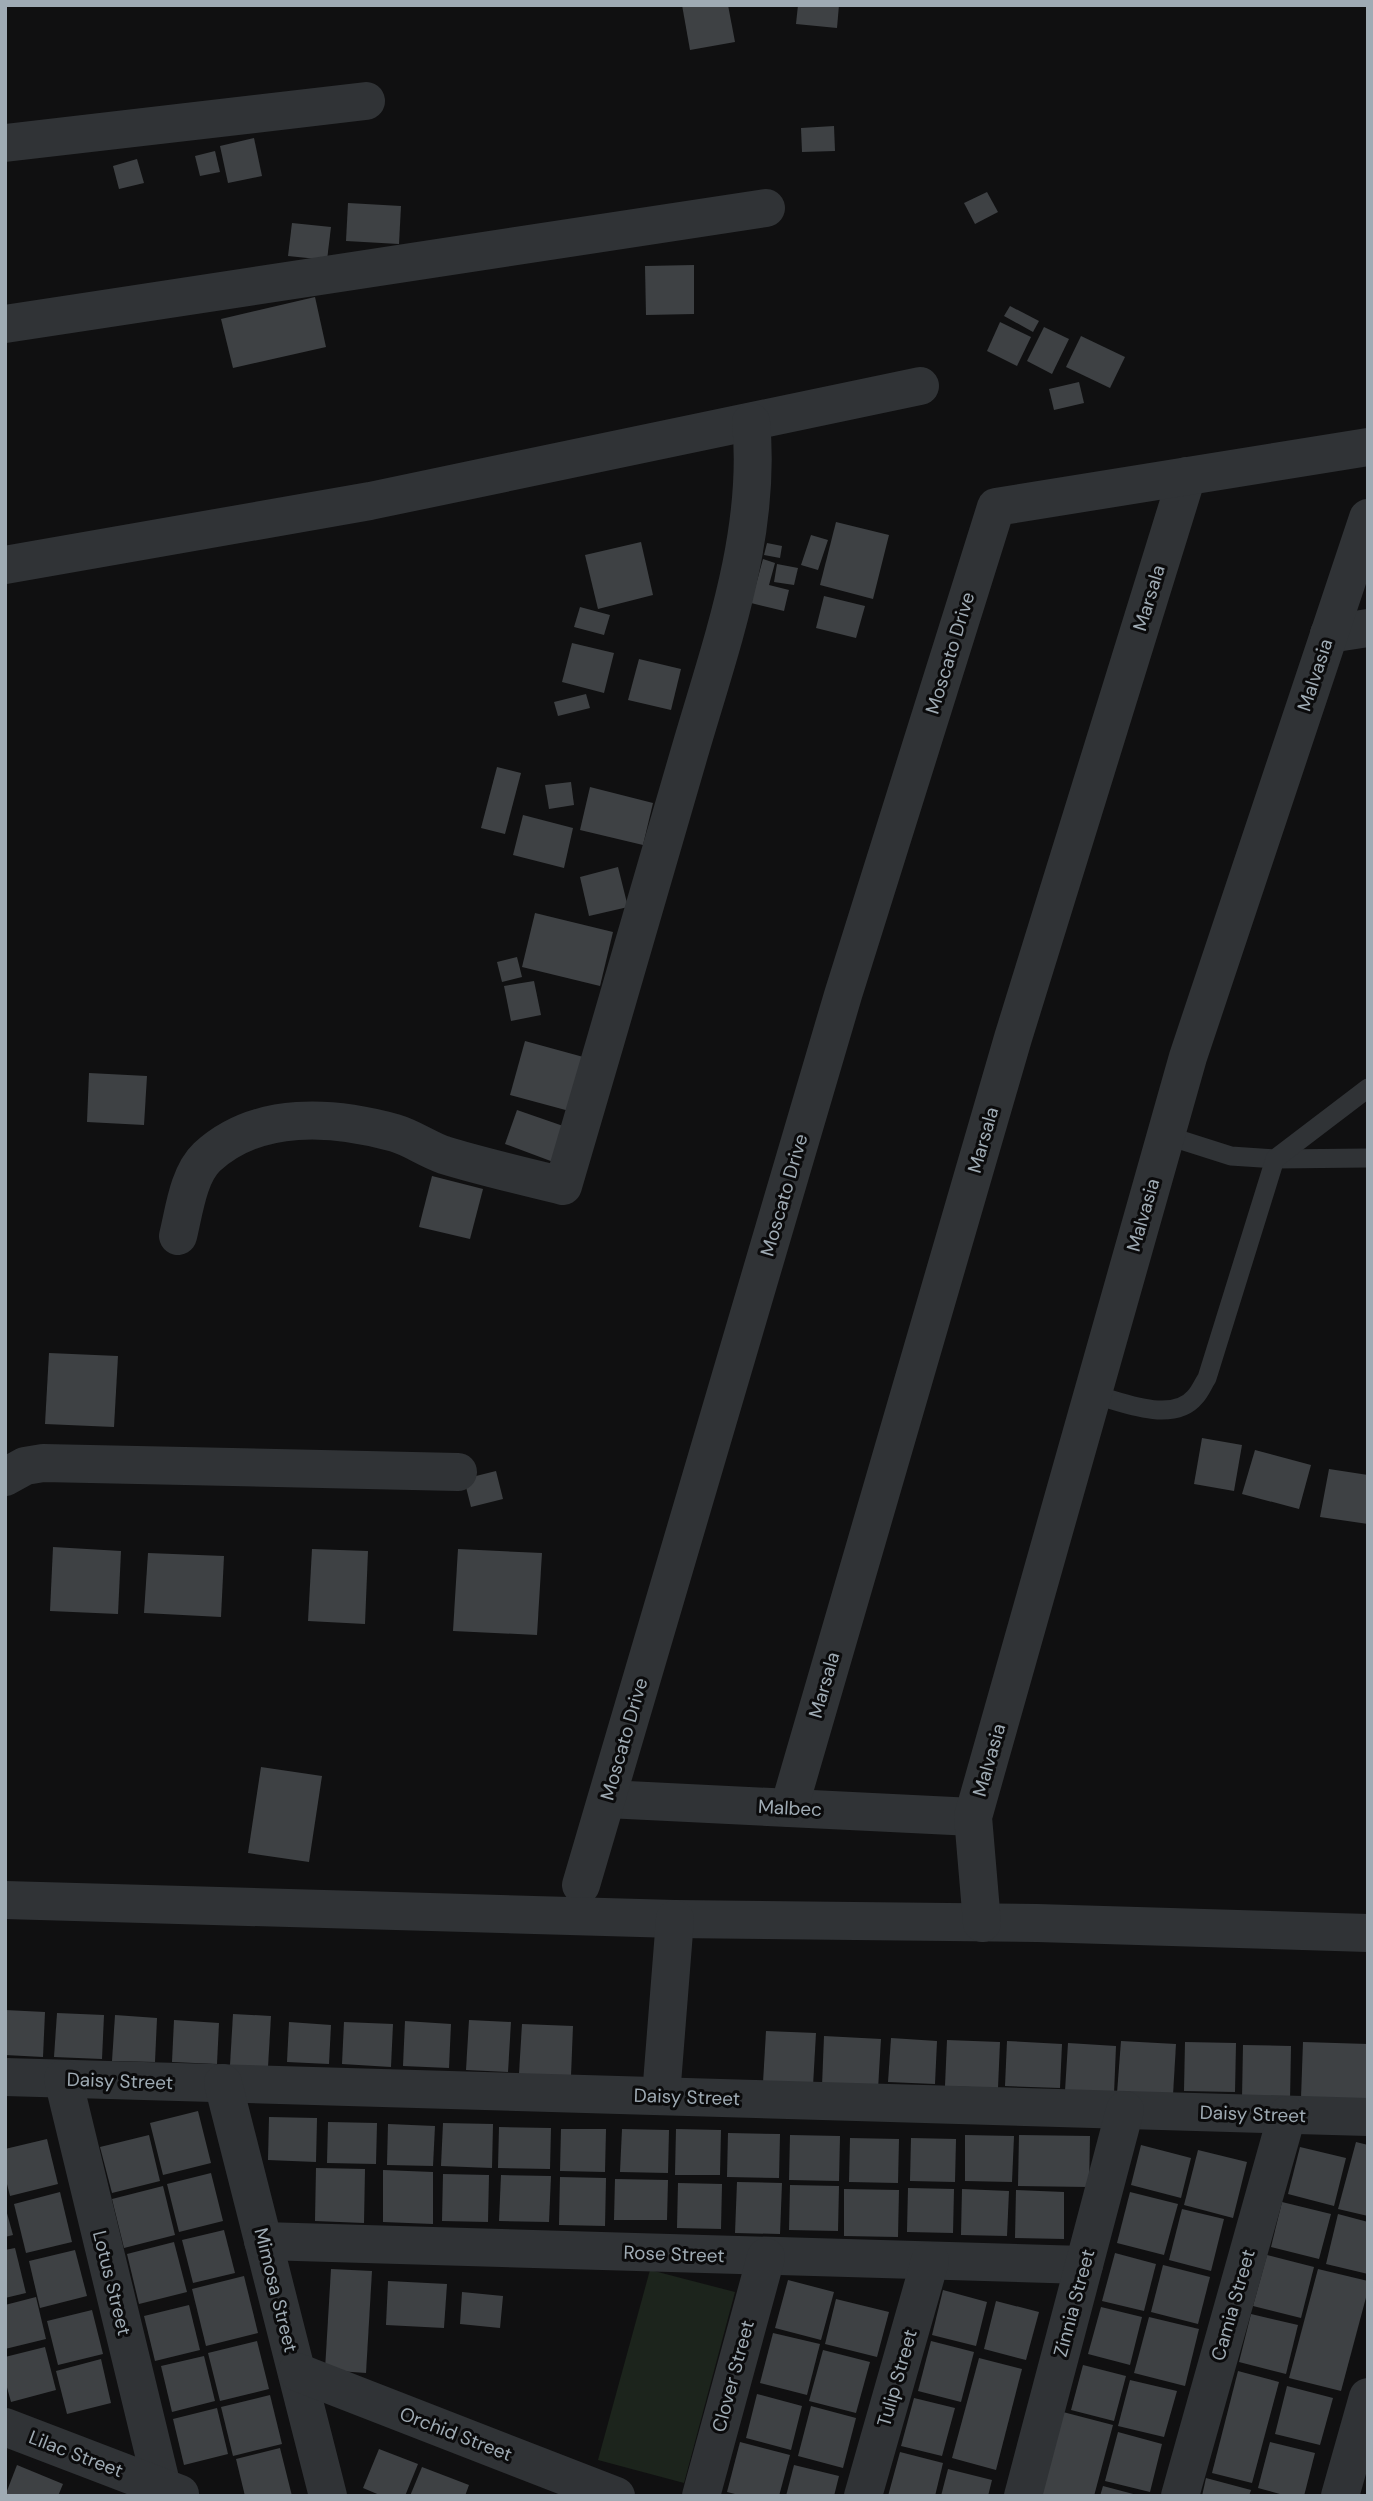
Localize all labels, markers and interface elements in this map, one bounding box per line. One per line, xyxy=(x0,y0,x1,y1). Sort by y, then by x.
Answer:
street label: Marsala xyxy=(1127,562,1171,634)
street label: Moscato Drive xyxy=(920,589,980,717)
street label: Malvasia xyxy=(1292,636,1338,714)
street label: Marsala xyxy=(962,1104,1004,1176)
street label: Moscato Drive xyxy=(755,1131,813,1259)
street label: Malvasia xyxy=(1121,1176,1165,1254)
street label: Marsala xyxy=(803,1649,845,1721)
street label: Moscato Drive xyxy=(595,1675,653,1803)
street label: Malvasia xyxy=(967,1721,1011,1799)
street label: Malbec xyxy=(757,1794,823,1822)
street label: Daisy Street xyxy=(66,2067,174,2095)
street label: Daisy Street xyxy=(633,2083,741,2111)
street label: Daisy Street xyxy=(1199,2100,1307,2128)
street label: Mimosa Street xyxy=(248,2225,304,2355)
street label: Lotus Street xyxy=(87,2228,137,2338)
street label: Rose Street xyxy=(623,2240,725,2268)
street label: Zinnia Street xyxy=(1048,2246,1100,2360)
street label: Camia Street xyxy=(1205,2246,1261,2364)
street label: Clover Street xyxy=(706,2317,760,2435)
street label: Tulip Street xyxy=(871,2326,923,2430)
street label: Orchid Street xyxy=(396,2401,516,2467)
street label: Lilac Street xyxy=(25,2425,127,2483)

